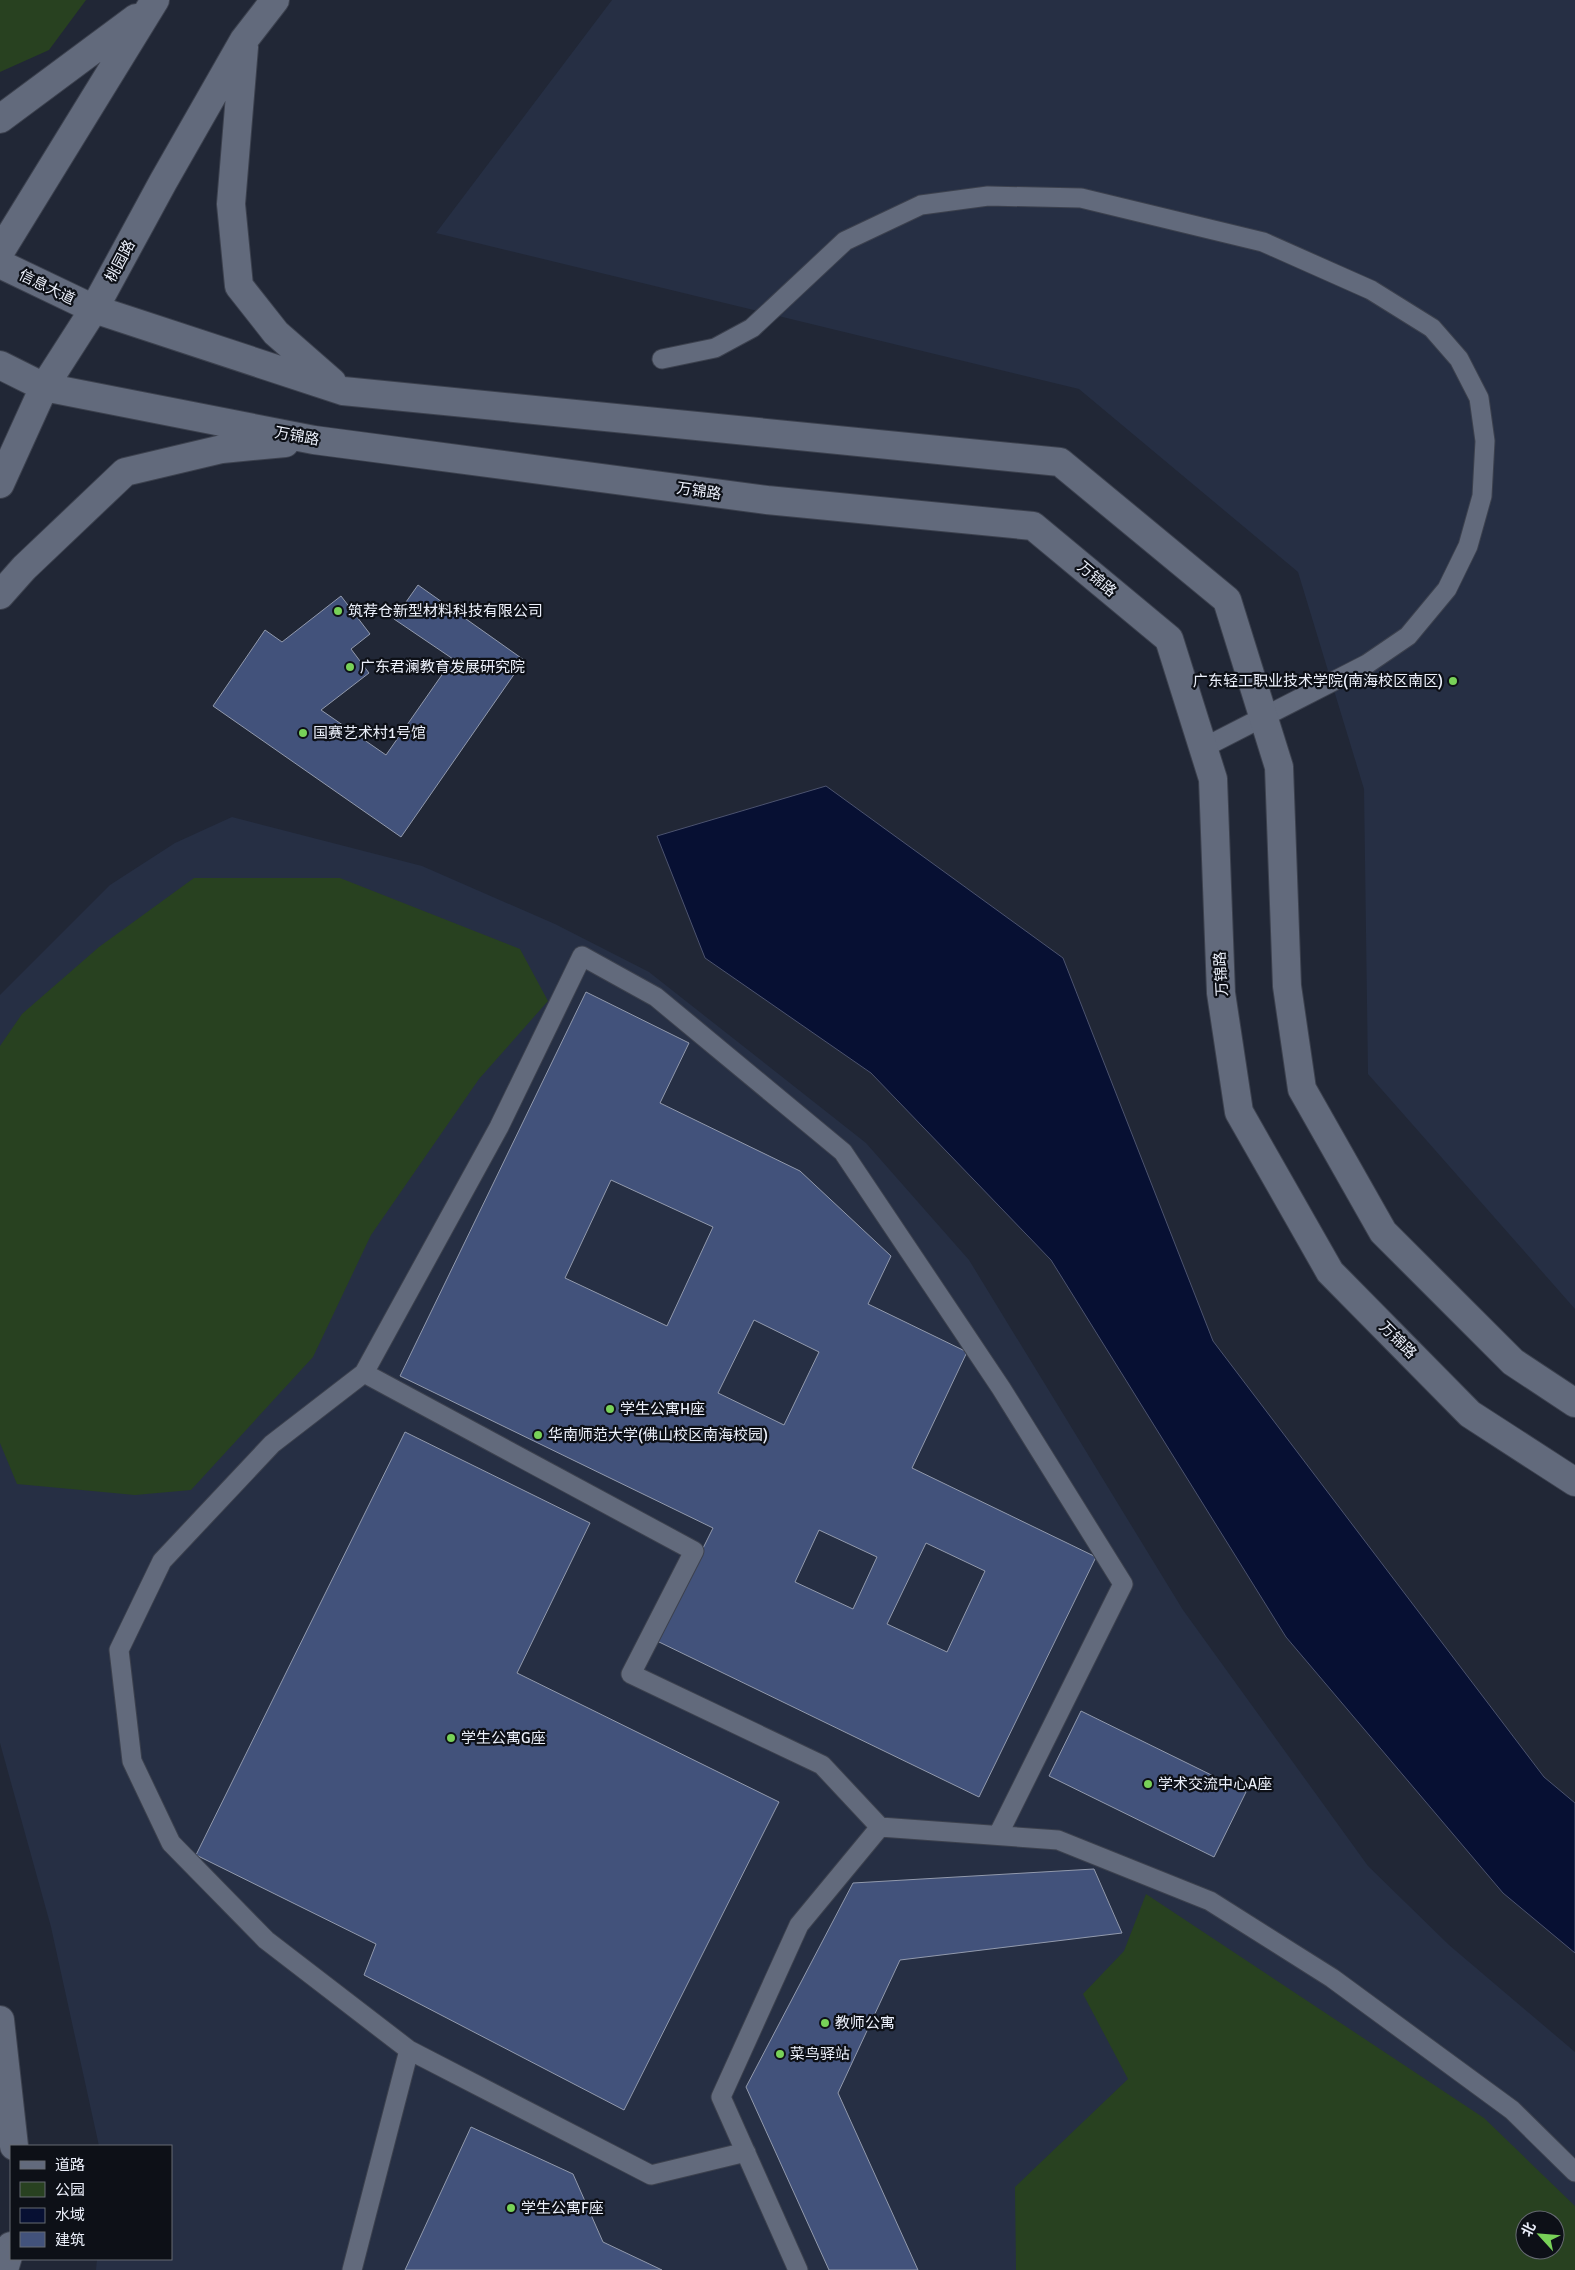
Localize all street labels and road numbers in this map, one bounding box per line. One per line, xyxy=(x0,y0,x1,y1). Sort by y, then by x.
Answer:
street label: 桃园路 xyxy=(101,237,139,285)
street label: 信息大道 xyxy=(16,266,78,308)
street label: 万锦路 xyxy=(273,423,321,449)
street label: 万锦路 xyxy=(675,479,723,503)
street label: 万锦路 xyxy=(1074,558,1120,600)
street label: 万锦路 xyxy=(1211,951,1231,997)
street label: 万锦路 xyxy=(1376,1318,1420,1362)

